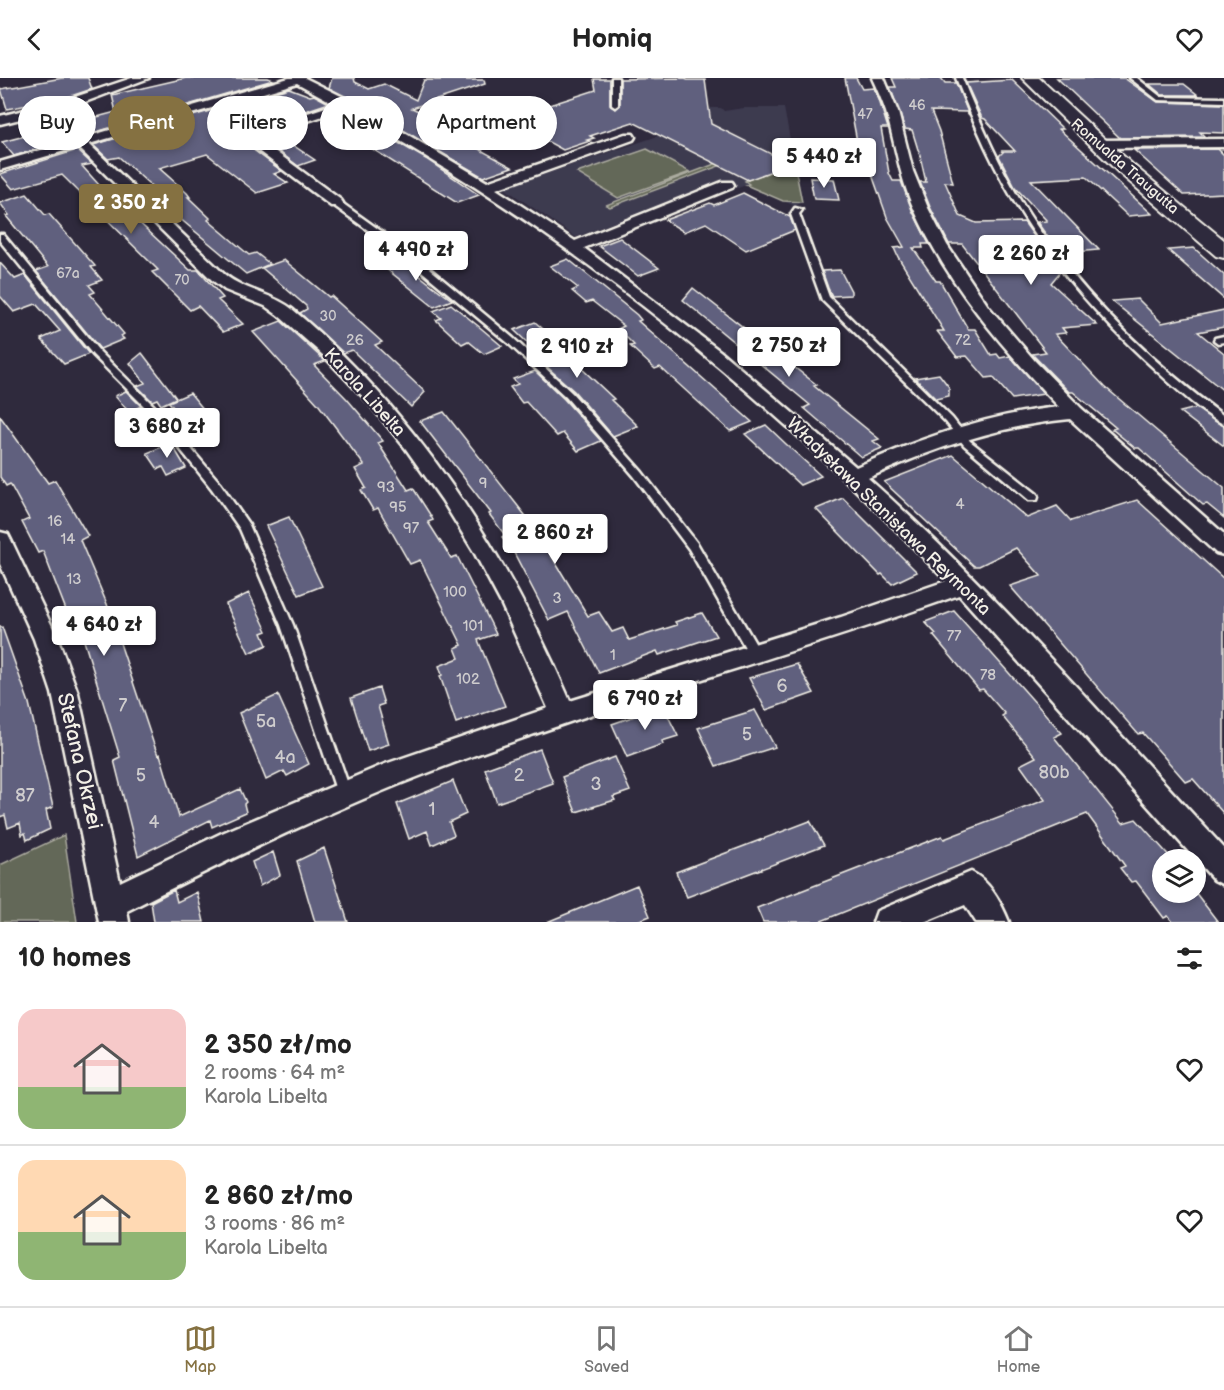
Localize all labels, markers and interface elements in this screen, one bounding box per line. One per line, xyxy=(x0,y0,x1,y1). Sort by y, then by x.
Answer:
icon: back xyxy=(18,23,51,56)
text: Homiq xyxy=(572,23,652,55)
icon: heart xyxy=(1173,23,1206,56)
chip: Buy xyxy=(18,96,96,150)
chip: Rent xyxy=(108,96,195,150)
chip: Filters xyxy=(207,96,308,150)
chip: New xyxy=(320,96,404,150)
chip: Apartment xyxy=(416,96,557,150)
house number: 46 xyxy=(908,97,926,114)
house number: 47 xyxy=(857,106,873,123)
street label: Romualda Traugutta xyxy=(1067,114,1183,218)
pin: 5 440 zł xyxy=(762,138,886,189)
text: 5 440 zł xyxy=(786,145,862,169)
pin: 2 350 zł xyxy=(69,184,193,235)
text: 2 350 zł xyxy=(93,191,169,215)
pin: 4 490 zł xyxy=(354,231,478,282)
pin: 2 260 zł xyxy=(969,235,1093,286)
text: 4 490 zł xyxy=(378,238,454,262)
text: 2 260 zł xyxy=(993,242,1069,266)
house number: 67a xyxy=(56,265,80,282)
house number: 70 xyxy=(174,272,190,289)
house number: 30 xyxy=(320,308,336,325)
pin: 2 750 zł xyxy=(727,327,851,378)
pin: 2 910 zł xyxy=(515,328,639,379)
house number: 26 xyxy=(346,331,364,350)
house number: 72 xyxy=(955,331,971,350)
text: 2 750 zł xyxy=(751,334,827,358)
text: 2 910 zł xyxy=(541,335,613,359)
street label: Karola Libelta xyxy=(320,344,410,441)
pin: 3 680 zł xyxy=(105,408,229,459)
street label: Władysława Stanisława Reymonta xyxy=(782,413,995,620)
text: 3 680 zł xyxy=(129,415,205,439)
house number: 9 xyxy=(479,474,487,493)
house number: 93 xyxy=(377,478,395,497)
house number: 4 xyxy=(955,495,965,514)
house number: 95 xyxy=(389,498,407,517)
house number: 16 xyxy=(48,512,62,531)
pin: 2 860 zł xyxy=(493,514,617,565)
house number: 97 xyxy=(403,519,420,538)
text: 2 860 zł xyxy=(517,521,593,545)
house number: 14 xyxy=(61,530,75,549)
house number: 13 xyxy=(66,570,82,589)
house number: 100 xyxy=(443,583,467,602)
house number: 3 xyxy=(552,589,562,608)
pin: 4 640 zł xyxy=(42,606,166,657)
text: 4 640 zł xyxy=(66,613,142,637)
house number: 101 xyxy=(463,617,483,636)
house number: 77 xyxy=(947,627,962,646)
house number: 1 xyxy=(610,646,616,665)
house number: 78 xyxy=(980,666,996,685)
house number: 102 xyxy=(456,670,480,689)
house number: 6 xyxy=(777,676,788,697)
pin: 6 790 zł xyxy=(583,680,707,731)
text: 6 790 zł xyxy=(607,687,683,711)
street label: Stefana Okrzei xyxy=(52,690,107,832)
house number: 7 xyxy=(119,695,128,716)
house number: 5a xyxy=(256,711,276,732)
house number: 5 xyxy=(742,724,752,745)
house number: 4a xyxy=(274,747,296,768)
house number: 80b xyxy=(1038,762,1070,783)
house number: 5 xyxy=(136,765,146,786)
house number: 2 xyxy=(514,765,525,786)
house number: 3 xyxy=(590,774,602,795)
house number: 87 xyxy=(15,785,35,806)
house number: 1 xyxy=(429,799,435,820)
house number: 4 xyxy=(149,812,160,833)
map controls xyxy=(1152,849,1206,903)
button: layers xyxy=(1152,849,1206,903)
icon: filters xyxy=(1173,942,1206,975)
text: 10 homes xyxy=(18,943,131,974)
text: 2 350 zł/mo xyxy=(204,1030,352,1061)
icon: home xyxy=(66,1033,138,1105)
icon: heart xyxy=(1173,1053,1206,1086)
text: 2 rooms · 64 m² xyxy=(204,1061,345,1085)
text: Karola Libelta xyxy=(204,1085,328,1109)
text: 2 860 zł/mo xyxy=(204,1181,353,1212)
icon: home xyxy=(66,1184,138,1256)
icon: heart xyxy=(1173,1204,1206,1237)
text: 3 rooms · 86 m² xyxy=(204,1212,345,1236)
text: Karola Libelta xyxy=(204,1236,328,1260)
tab: Map xyxy=(184,1322,217,1377)
tab: Saved xyxy=(584,1322,629,1377)
tab: Home xyxy=(997,1322,1040,1377)

